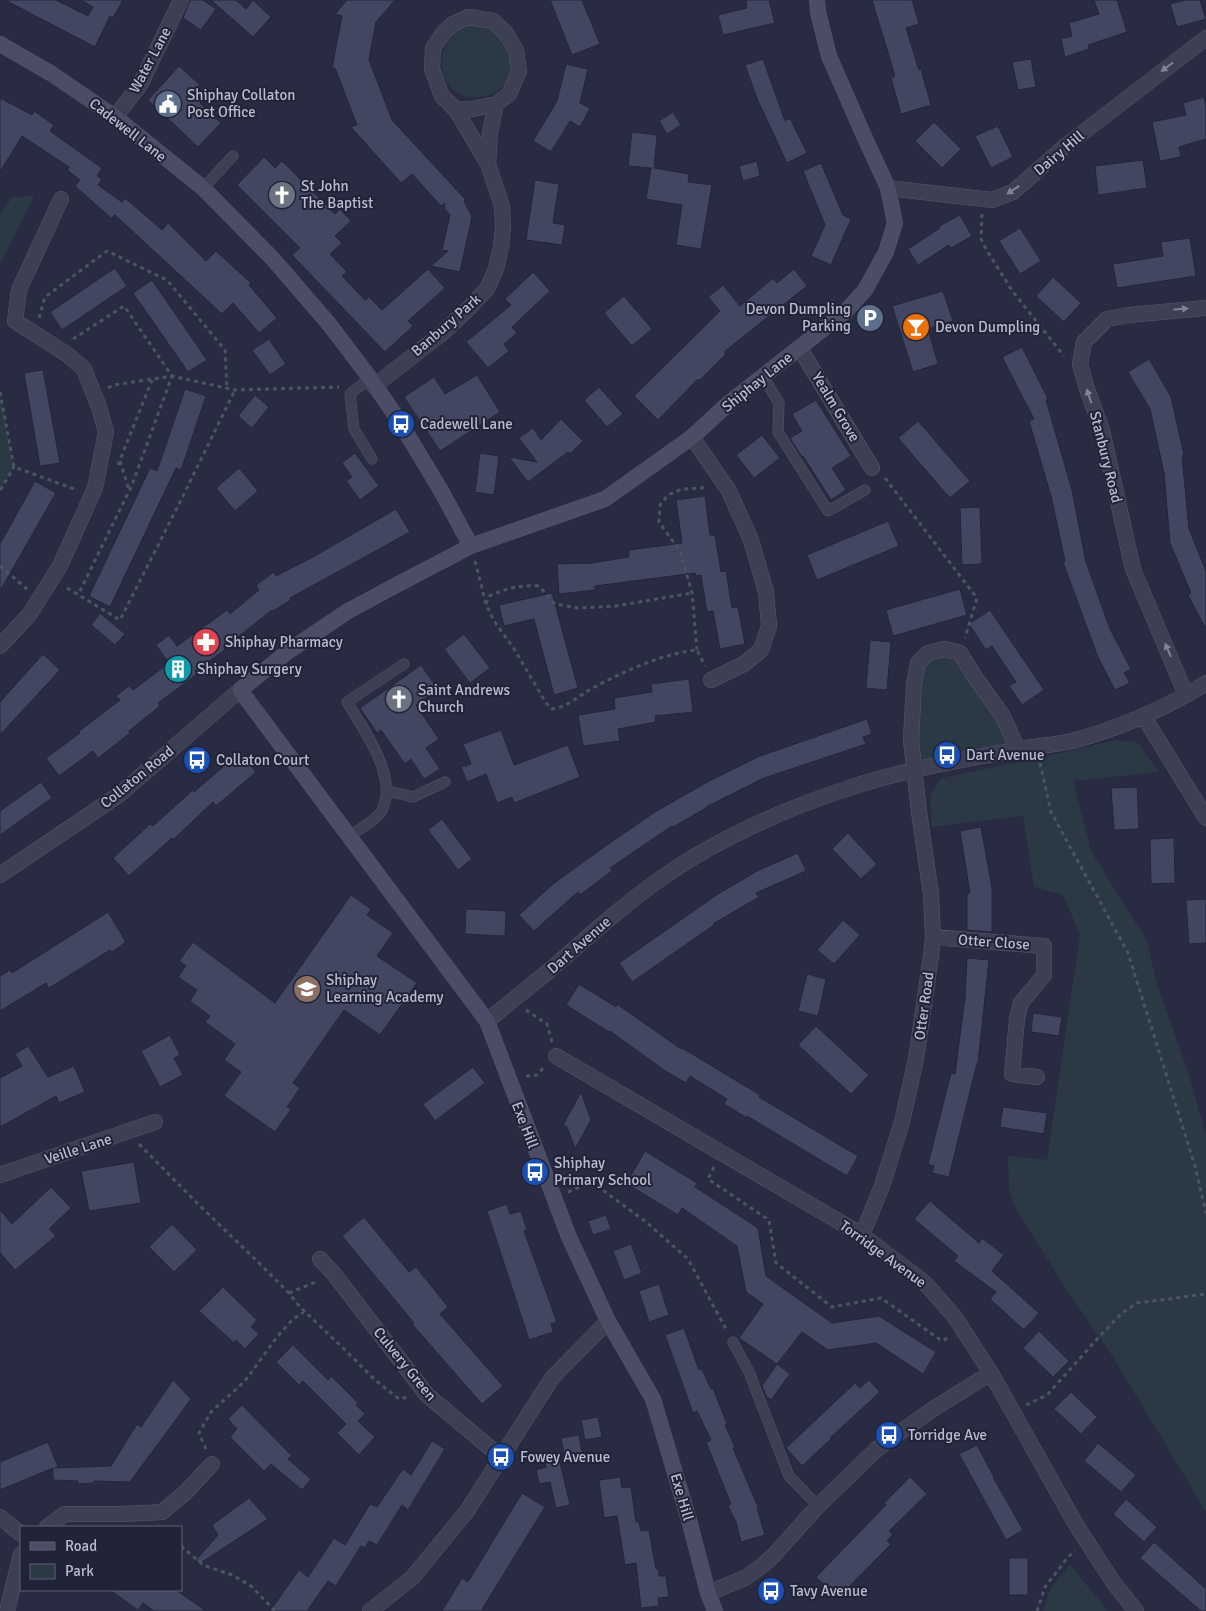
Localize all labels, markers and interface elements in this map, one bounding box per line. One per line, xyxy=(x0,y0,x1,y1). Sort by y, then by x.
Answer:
street label: Water Lane xyxy=(125,24,175,96)
one-way arrow xyxy=(1160,62,1174,72)
place label: Shiphay Collaton Post Office xyxy=(187,86,295,121)
public building icon: Shiphay Collaton Post Office xyxy=(153,89,183,119)
street label: Cadewell Lane xyxy=(86,94,170,166)
street label: Dairy Hill xyxy=(1030,127,1088,179)
place label: St John The Baptist xyxy=(301,177,373,212)
church icon: St John The Baptist xyxy=(267,180,297,210)
one-way arrow xyxy=(1006,186,1020,195)
street label: Banbury Park xyxy=(408,290,485,360)
place label: Devon Dumpling Parking xyxy=(746,300,851,335)
parking icon: Devon Dumpling Parking xyxy=(855,303,885,333)
one-way arrow xyxy=(1173,305,1189,313)
bar icon: Devon Dumpling xyxy=(901,312,931,342)
place label: Devon Dumpling xyxy=(935,318,1040,336)
street label: Shiphay Lane xyxy=(718,348,796,416)
street label: Yealm Grove xyxy=(808,369,864,445)
one-way arrow xyxy=(1085,388,1092,403)
bus stop icon: Cadewell Lane xyxy=(386,409,416,439)
street label: Stanbury Road xyxy=(1086,409,1126,505)
place label: Cadewell Lane xyxy=(420,415,513,433)
pharmacy icon: Shiphay Pharmacy xyxy=(191,627,221,657)
place label: Shiphay Pharmacy xyxy=(225,633,343,651)
one-way arrow xyxy=(1163,643,1171,657)
building icon: Shiphay Surgery xyxy=(163,654,193,684)
place label: Shiphay Surgery xyxy=(197,660,302,678)
place label: Saint Andrews Church xyxy=(418,681,510,716)
church icon: Saint Andrews Church xyxy=(384,684,414,714)
bus stop icon: Dart Avenue xyxy=(932,740,962,770)
street label: Collaton Road xyxy=(97,742,177,812)
bus stop icon: Collaton Court xyxy=(182,745,212,775)
place label: Dart Avenue xyxy=(966,746,1045,764)
place label: Collaton Court xyxy=(216,751,309,769)
street label: Dart Avenue xyxy=(543,912,615,978)
street label: Otter Close xyxy=(958,931,1030,953)
place label: Shiphay Learning Academy xyxy=(326,971,444,1006)
street label: Otter Road xyxy=(910,971,938,1041)
school or university icon: Shiphay Learning Academy xyxy=(292,974,322,1004)
street label: Exe Hill xyxy=(508,1099,542,1151)
street label: Veille Lane xyxy=(42,1130,114,1168)
place label: Shiphay Primary School xyxy=(554,1154,651,1189)
bus stop icon: Shiphay Primary School xyxy=(520,1157,550,1187)
street label: Torridge Avenue xyxy=(836,1216,930,1292)
street label: Culvery Green xyxy=(370,1323,440,1405)
bus stop icon: Torridge Ave xyxy=(874,1420,904,1450)
place label: Torridge Ave xyxy=(908,1426,987,1444)
bus stop icon: Fowey Avenue xyxy=(486,1442,516,1472)
place label: Fowey Avenue xyxy=(520,1448,610,1466)
street label: Exe Hill xyxy=(667,1471,697,1523)
legend xyxy=(20,1526,182,1591)
text: Road xyxy=(65,1537,97,1555)
text: Park xyxy=(65,1562,94,1580)
bus stop icon: Tavy Avenue xyxy=(756,1576,786,1606)
place label: Tavy Avenue xyxy=(790,1582,868,1600)

